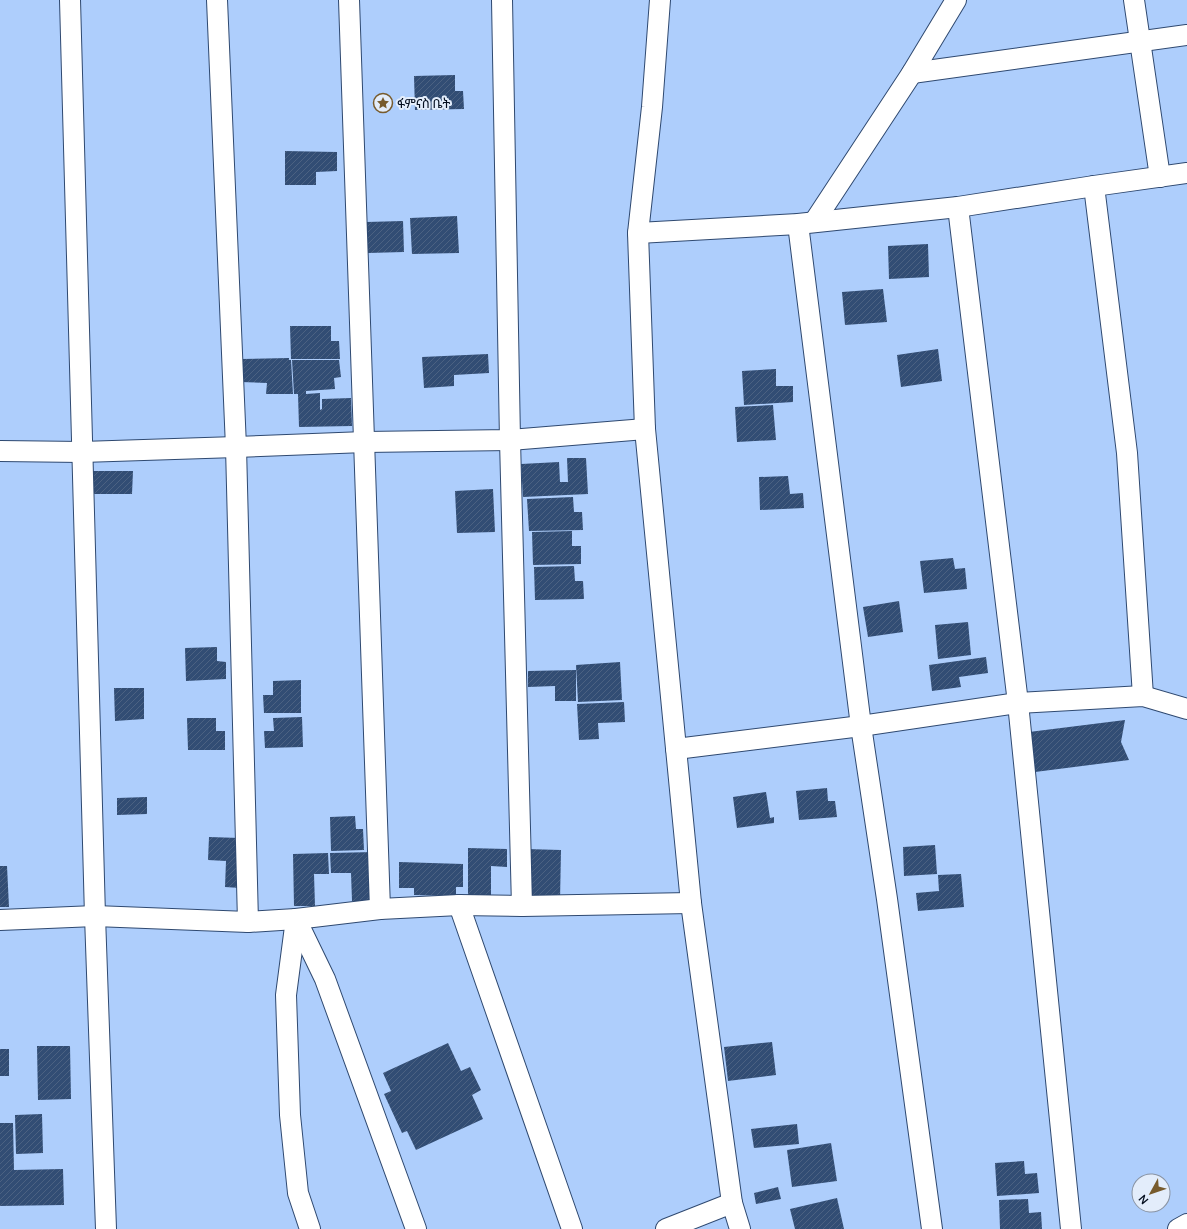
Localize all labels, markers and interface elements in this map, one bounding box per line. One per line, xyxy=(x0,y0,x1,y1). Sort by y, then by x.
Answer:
place icon: ፋምናስ ቤት xyxy=(372,92,394,114)
place label: ፋምናስ ቤት xyxy=(397,94,451,112)
north arrow xyxy=(1131,1173,1171,1213)
text: N xyxy=(1135,1192,1151,1208)

